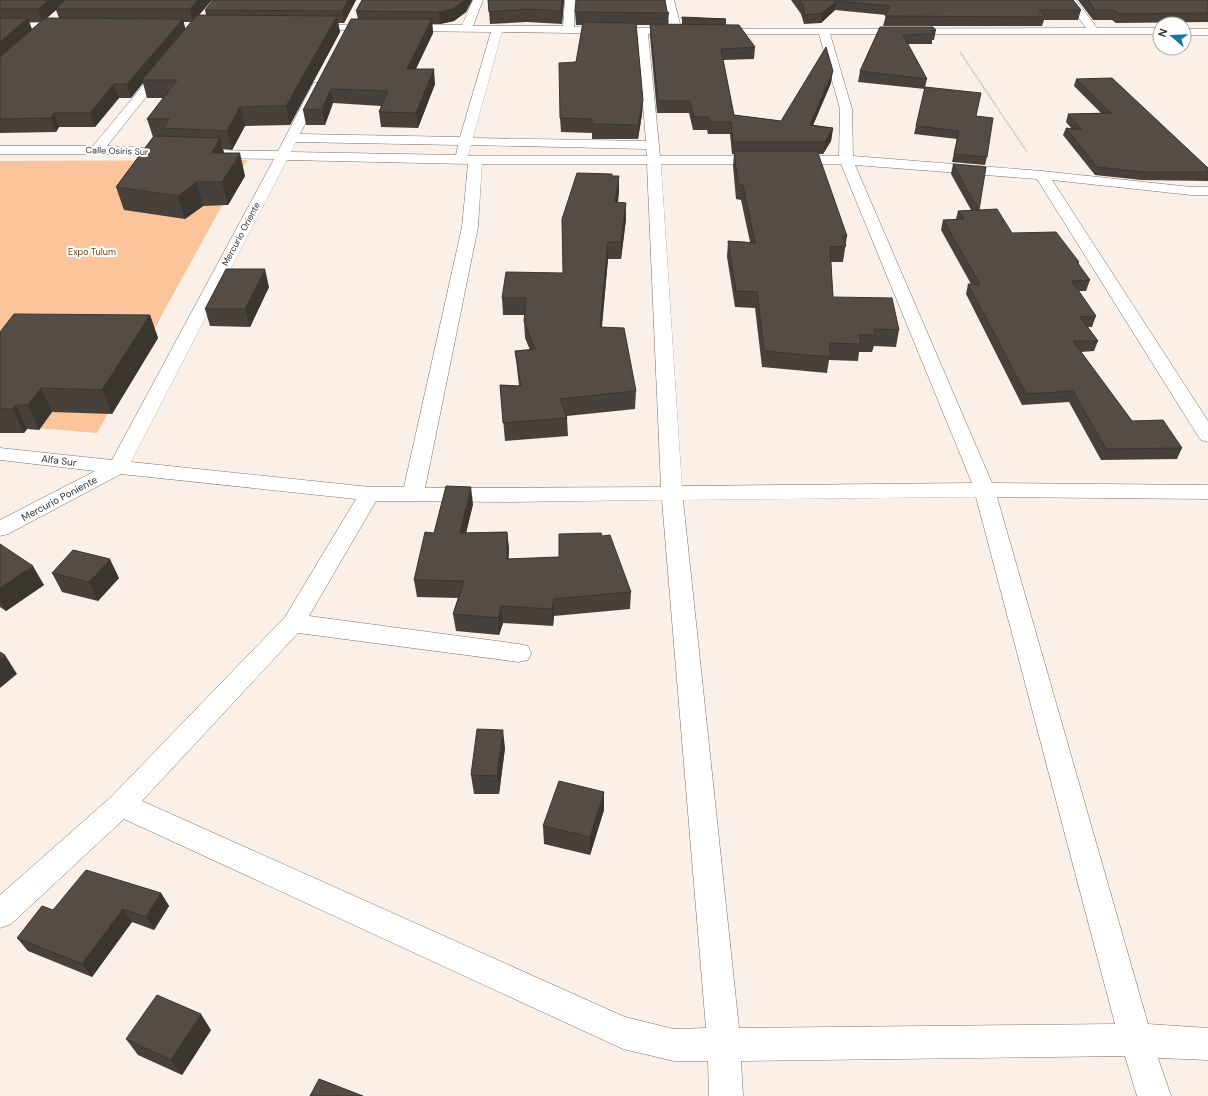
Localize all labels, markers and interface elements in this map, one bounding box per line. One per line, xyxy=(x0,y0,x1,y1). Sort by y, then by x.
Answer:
north arrow xyxy=(1152,16,1192,56)
text: N xyxy=(1155,27,1170,39)
street label: Calle Osiris Sur xyxy=(85,144,149,158)
street label: Mercurio Oriente xyxy=(219,200,263,268)
park label: Expo Tulum xyxy=(68,246,116,258)
street label: Alfa Sur xyxy=(41,452,78,469)
street label: Mercurio Poniente xyxy=(19,473,100,524)

